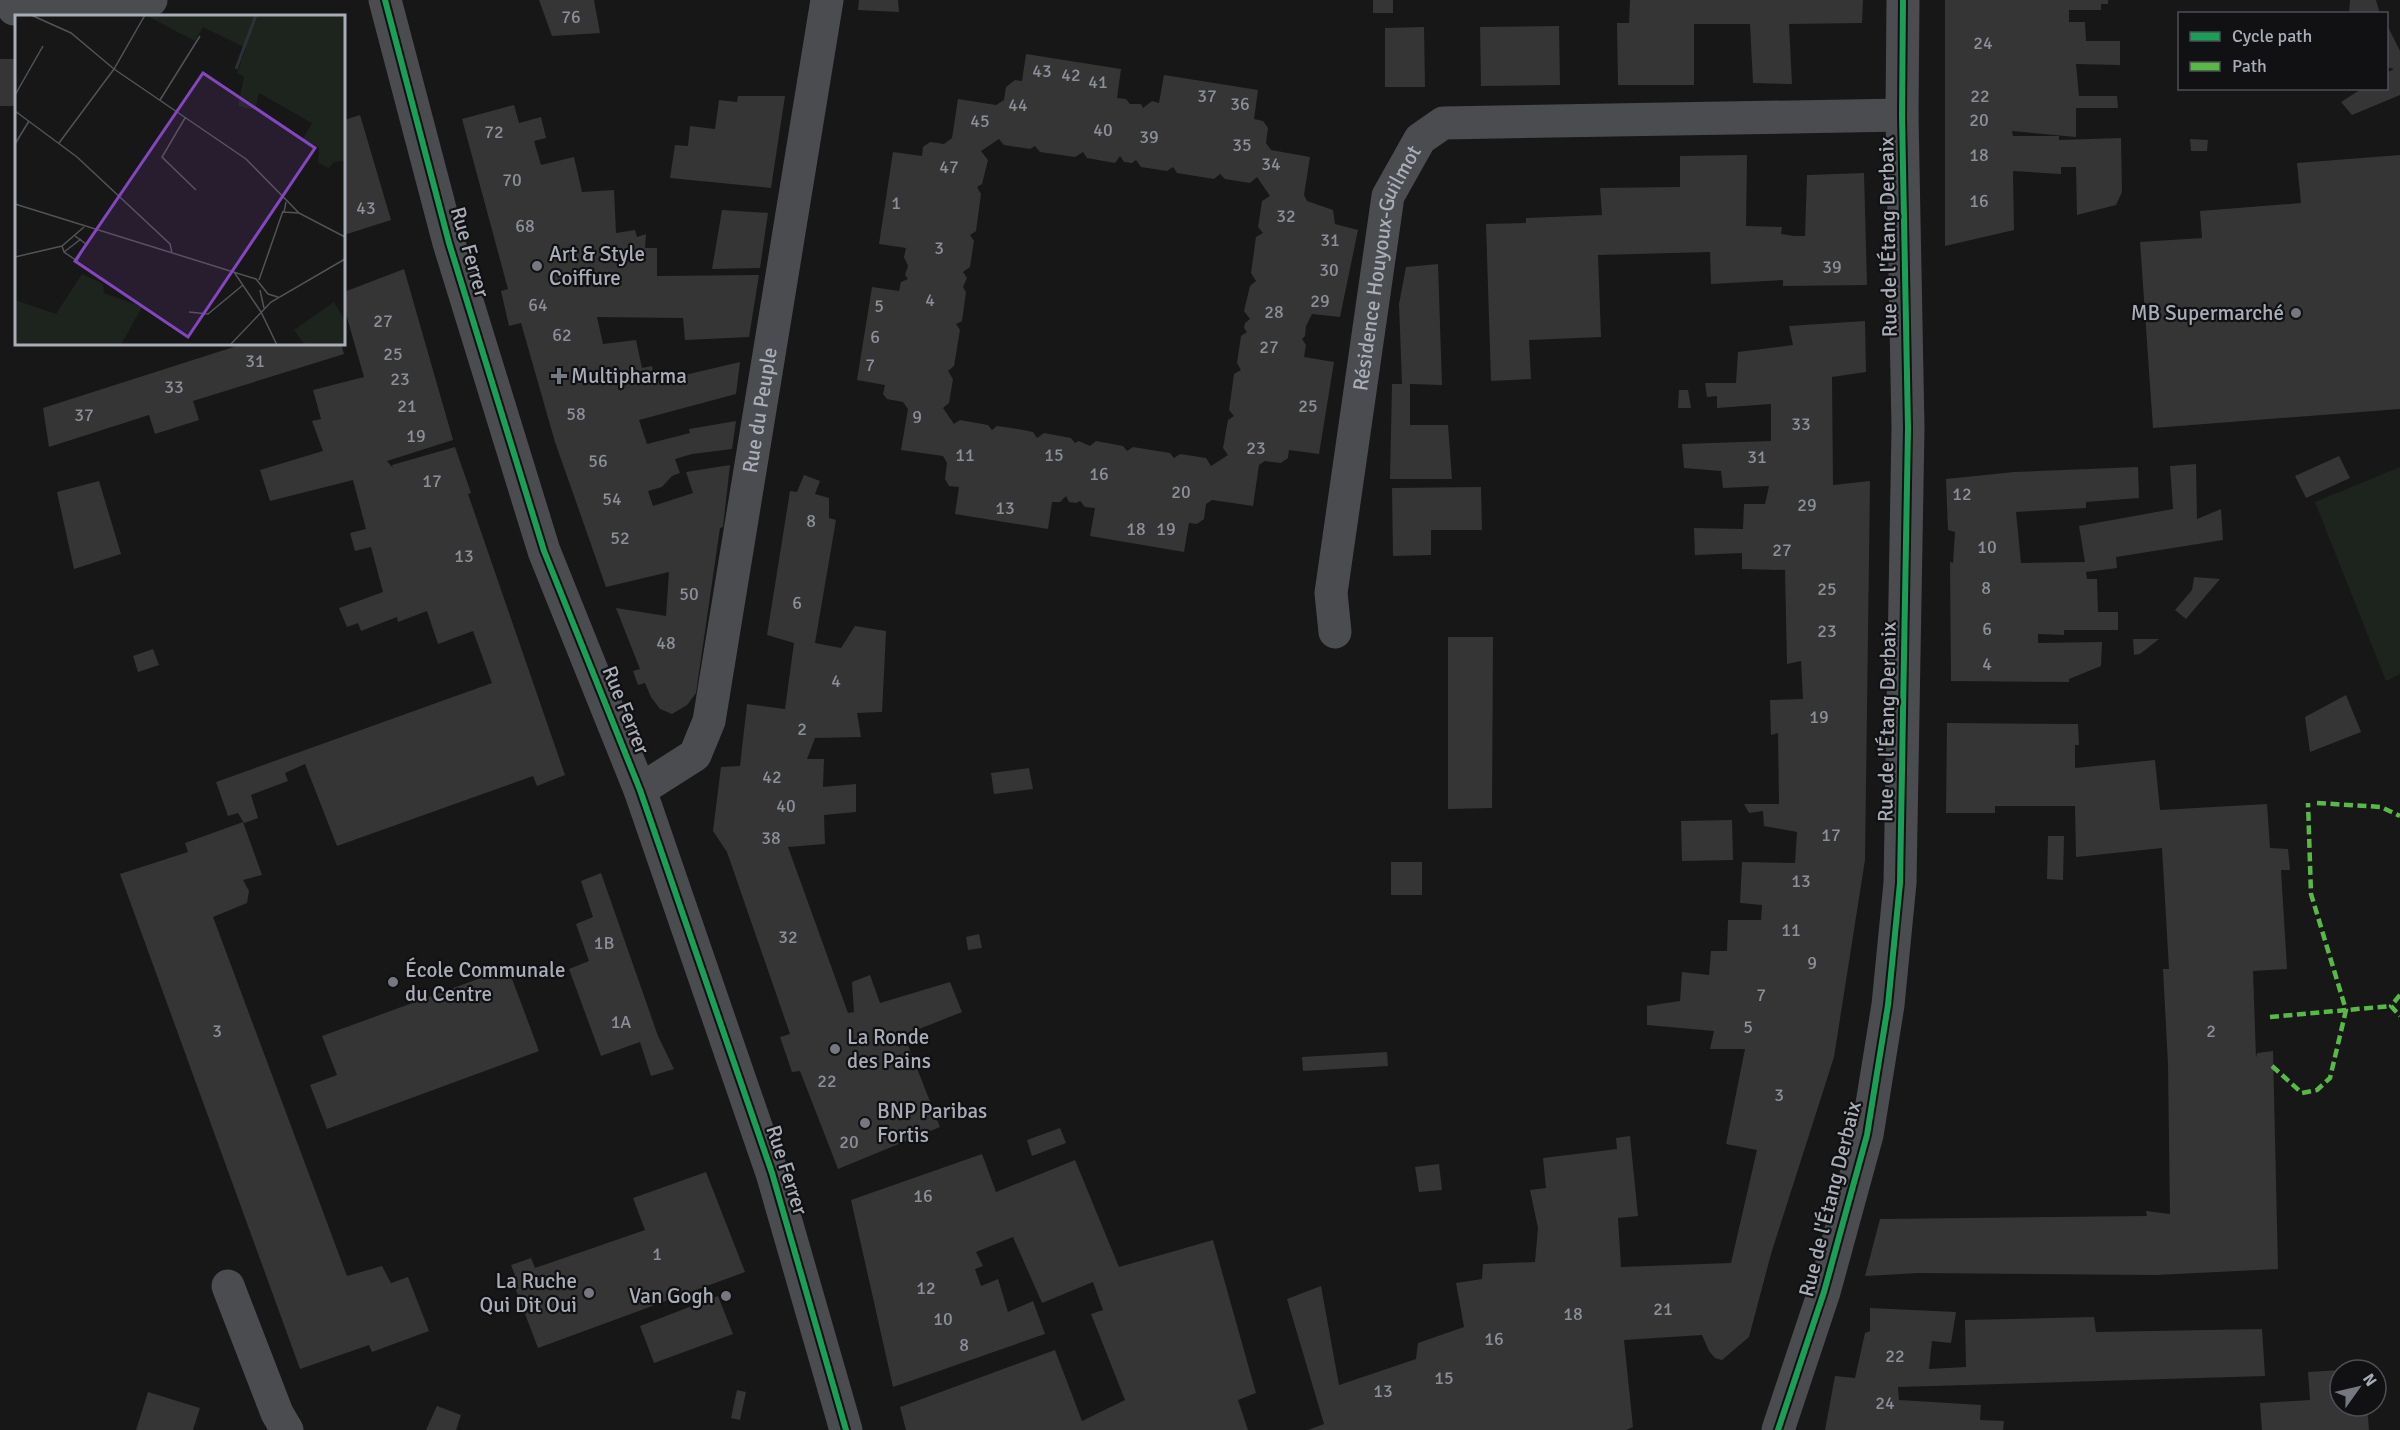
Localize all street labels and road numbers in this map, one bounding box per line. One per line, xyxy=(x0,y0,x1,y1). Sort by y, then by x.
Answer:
street label: Rue de l'Étang Derbaix xyxy=(1873,136,1903,337)
street label: Résidence Houyoux-Guilmot xyxy=(1347,141,1427,393)
street label: Rue Ferrer xyxy=(445,204,495,300)
street label: Rue du Peuple xyxy=(737,345,783,475)
street label: Rue de l'Étang Derbaix xyxy=(1872,621,1902,822)
street label: Rue Ferrer xyxy=(597,662,656,758)
street label: Rue de l'Étang Derbaix xyxy=(1793,1098,1867,1299)
street label: Rue Ferrer xyxy=(760,1122,814,1218)

